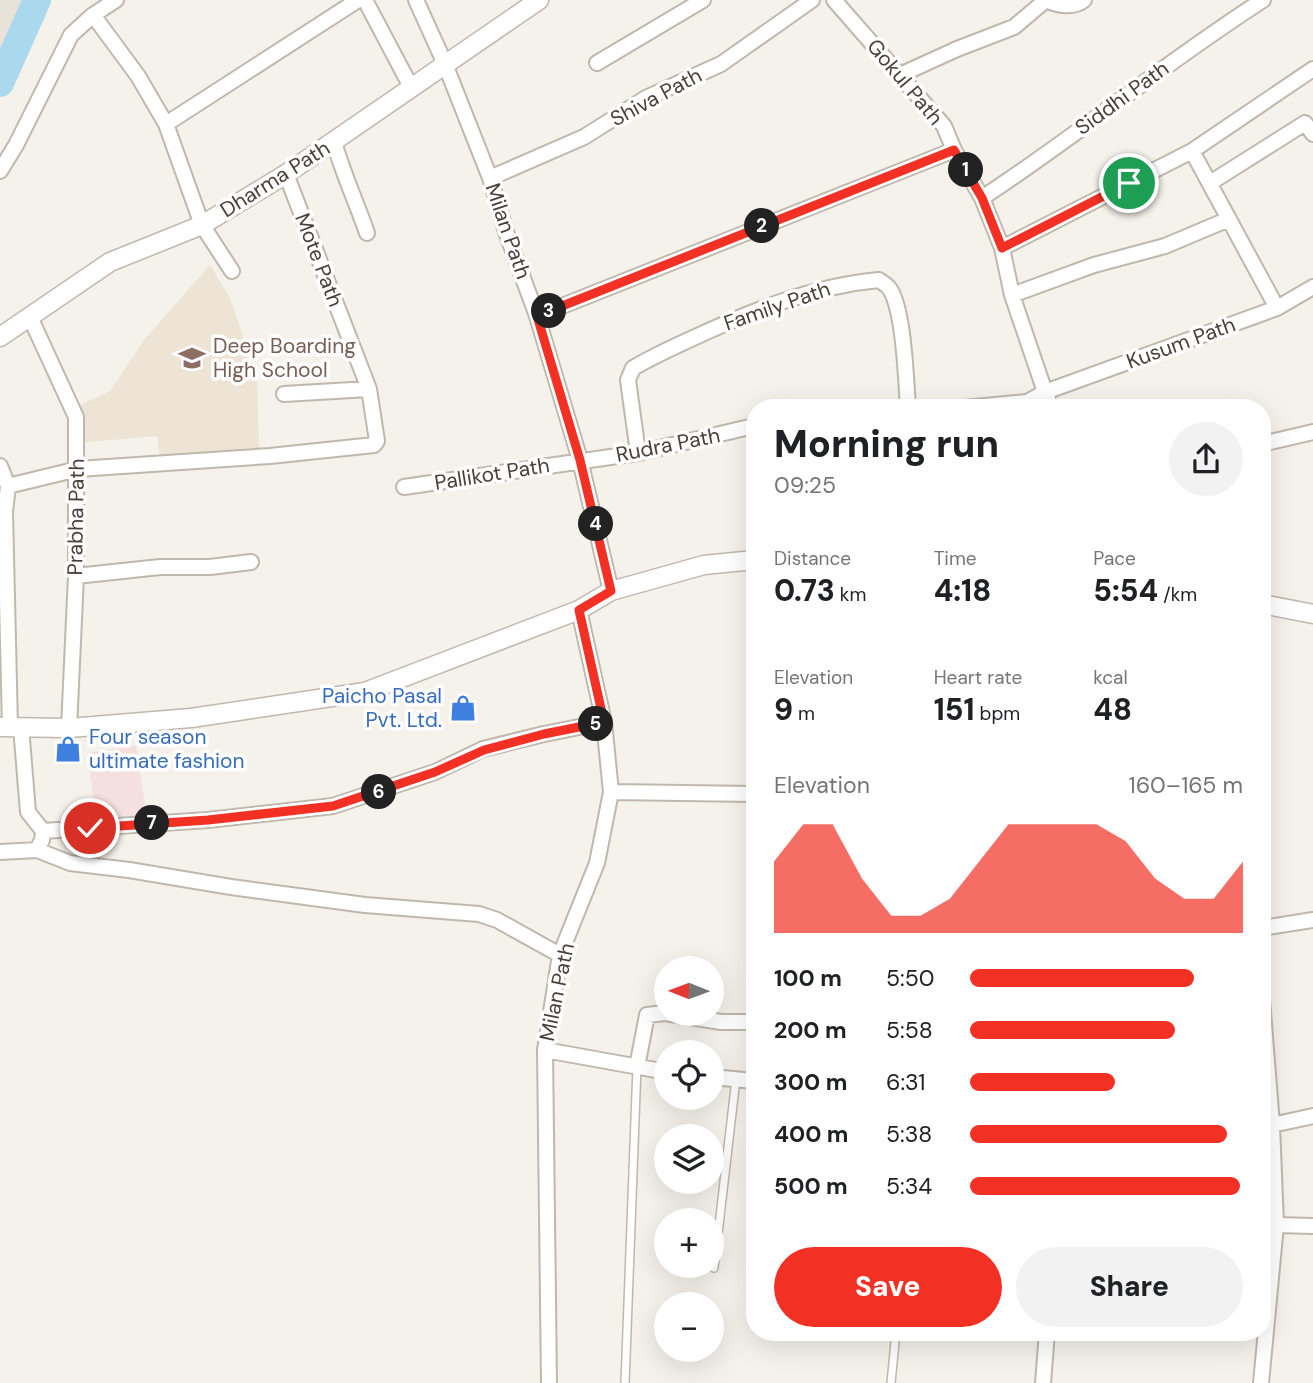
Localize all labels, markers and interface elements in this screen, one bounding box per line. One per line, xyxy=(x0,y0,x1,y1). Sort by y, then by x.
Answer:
street label: Gokul Path xyxy=(861,33,949,131)
street label: Siddhi Path xyxy=(1070,55,1174,141)
street label: Shiva Path xyxy=(605,61,707,133)
street label: Dharma Path xyxy=(215,134,335,224)
pin: 1 xyxy=(948,152,984,188)
pin xyxy=(1099,153,1159,213)
text: 1 xyxy=(962,157,969,182)
icon: arrive xyxy=(1110,164,1148,202)
street label: Milan Path xyxy=(479,179,537,283)
pin: 2 xyxy=(744,208,780,244)
street label: Mote Path xyxy=(288,209,350,311)
text: 2 xyxy=(756,213,767,238)
street label: Family Path xyxy=(720,275,834,337)
pin: 3 xyxy=(532,294,566,328)
text: 3 xyxy=(543,298,554,323)
street label: Kusum Path xyxy=(1123,310,1239,376)
place label: Deep Boarding High School xyxy=(213,332,356,384)
school or university icon: Deep Boarding High School xyxy=(177,343,207,373)
text: Morning run xyxy=(774,419,999,469)
street label: Rudra Path xyxy=(614,421,722,469)
button: share xyxy=(1169,422,1243,496)
street label: Pallikot Path xyxy=(432,451,552,497)
street label: Prabha Path xyxy=(61,458,91,576)
text: 09:25 xyxy=(774,470,836,500)
pin: 4 xyxy=(578,506,614,542)
text: 4 xyxy=(589,511,602,536)
text: Distance xyxy=(774,546,851,571)
text: Time xyxy=(934,546,977,571)
text: Pace xyxy=(1093,546,1136,571)
text: 0.73 xyxy=(774,571,835,610)
text: 4:18 xyxy=(934,571,991,610)
text: 5:54 xyxy=(1093,571,1158,610)
text: km xyxy=(835,582,866,607)
text: /km xyxy=(1158,582,1197,607)
text: Elevation xyxy=(774,665,853,690)
text: Heart rate xyxy=(934,665,1022,690)
text: kcal xyxy=(1093,665,1128,690)
place label: Paicho Pasal Pvt. Ltd. xyxy=(322,682,442,734)
text: 9 xyxy=(774,690,793,729)
text: 151 xyxy=(934,690,975,729)
text: 48 xyxy=(1093,690,1132,729)
shop icon: Paicho Pasal Pvt. Ltd. xyxy=(448,693,478,723)
text: m xyxy=(793,701,815,726)
text: bpm xyxy=(975,701,1020,726)
pin: 5 xyxy=(578,706,614,742)
text: 5 xyxy=(590,711,601,736)
place label: Four season ultimate fashion xyxy=(89,723,245,775)
shop icon: Four season ultimate fashion xyxy=(53,734,83,764)
text: Elevation xyxy=(774,770,870,800)
text: 160–165 m xyxy=(1128,770,1243,800)
pin: 6 xyxy=(362,774,396,810)
text: 6 xyxy=(372,779,385,804)
pin xyxy=(60,798,120,858)
pin: 7 xyxy=(134,806,170,840)
icon: check xyxy=(71,809,109,847)
text: 7 xyxy=(146,810,157,835)
street label: Milan Path xyxy=(533,940,581,1044)
north arrow xyxy=(654,956,724,1026)
map controls xyxy=(654,956,724,1362)
text: 100 m xyxy=(774,963,842,993)
text: 5:50 xyxy=(886,963,934,993)
text: 200 m xyxy=(774,1015,847,1045)
text: 5:58 xyxy=(886,1015,933,1045)
button: locate xyxy=(654,1040,724,1110)
text: 300 m xyxy=(774,1067,847,1097)
text: 6:31 xyxy=(886,1067,925,1097)
text: 400 m xyxy=(774,1119,848,1149)
text: 5:38 xyxy=(886,1119,932,1149)
button: layers xyxy=(654,1124,724,1194)
text: 500 m xyxy=(774,1171,848,1201)
text: 5:34 xyxy=(886,1171,932,1201)
button: + xyxy=(654,1208,724,1278)
button: Save xyxy=(774,1247,1002,1327)
button: Share xyxy=(1016,1247,1243,1327)
button: − xyxy=(654,1292,724,1362)

